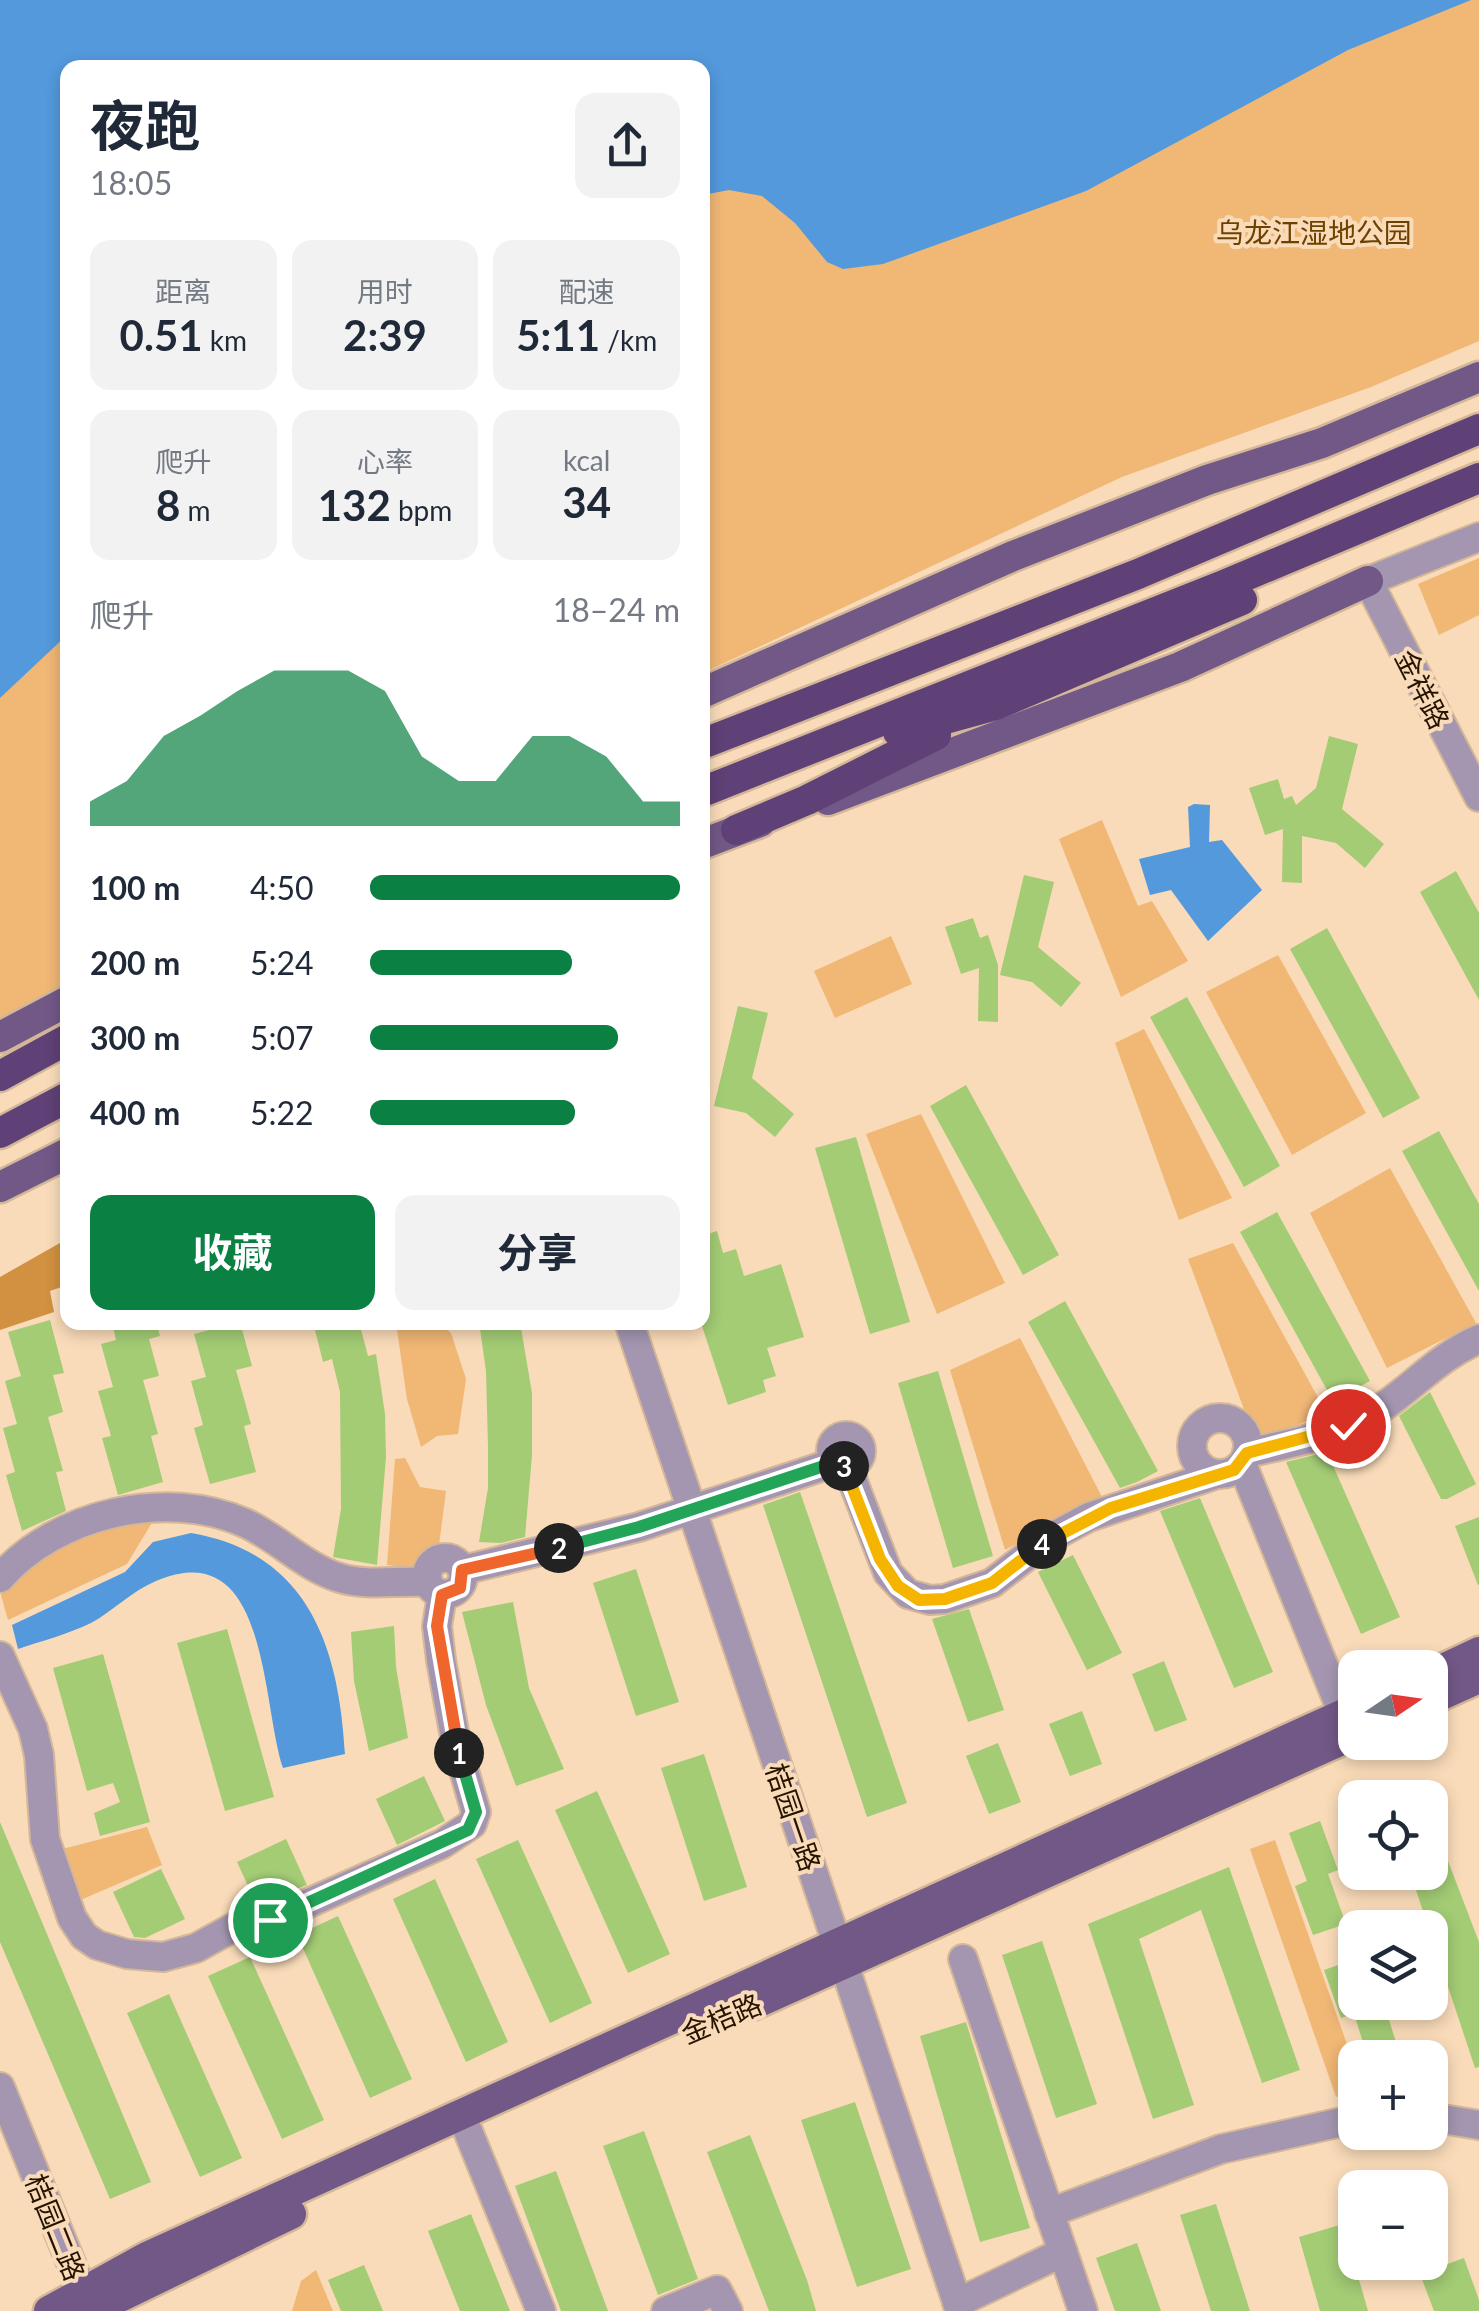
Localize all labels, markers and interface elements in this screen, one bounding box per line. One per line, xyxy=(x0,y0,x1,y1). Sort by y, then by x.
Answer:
text: 夜跑 xyxy=(90,92,200,158)
button: share xyxy=(575,93,680,198)
text: 18:05 xyxy=(90,163,172,202)
park label: 乌龙江湿地公园 xyxy=(1216,215,1412,249)
text: 距离 xyxy=(155,274,211,308)
text: 用时 xyxy=(357,274,413,308)
text: 配速 xyxy=(559,274,615,308)
text: 0.51 xyxy=(120,310,203,360)
text: 2:39 xyxy=(343,310,427,360)
text: 5:11 xyxy=(516,310,600,360)
text: km xyxy=(203,323,247,357)
text: /km xyxy=(600,323,657,357)
text: kcal xyxy=(563,443,610,477)
text: 爬升 xyxy=(155,444,211,478)
text: 心率 xyxy=(357,444,413,478)
text: 34 xyxy=(562,477,611,527)
text: 8 xyxy=(156,480,180,530)
text: 132 xyxy=(318,480,391,530)
text: m xyxy=(180,493,211,527)
text: bpm xyxy=(391,493,452,527)
text: 18–24 m xyxy=(553,590,680,629)
text: 爬升 xyxy=(90,595,154,634)
street label: 金祥路 xyxy=(1389,644,1457,734)
text: 100 m xyxy=(90,868,180,907)
text: 4:50 xyxy=(250,868,314,907)
text: 200 m xyxy=(90,943,180,982)
text: 5:24 xyxy=(250,943,314,982)
text: 300 m xyxy=(90,1018,180,1057)
text: 5:07 xyxy=(250,1018,314,1057)
text: 400 m xyxy=(90,1093,180,1132)
text: 5:22 xyxy=(250,1093,314,1132)
button: 收藏 xyxy=(90,1195,375,1310)
button: 分享 xyxy=(395,1195,680,1310)
pin xyxy=(1306,1384,1391,1469)
icon: check xyxy=(1321,1399,1376,1454)
pin: 3 xyxy=(819,1441,869,1491)
text: 3 xyxy=(836,1449,852,1483)
pin: 4 xyxy=(1017,1519,1067,1569)
pin: 2 xyxy=(534,1523,584,1573)
text: 4 xyxy=(1034,1527,1050,1561)
text: 2 xyxy=(551,1531,567,1565)
north arrow xyxy=(1338,1650,1448,1760)
map controls xyxy=(1338,1650,1448,2280)
pin: 1 xyxy=(434,1728,484,1778)
text: 1 xyxy=(451,1736,467,1770)
street label: 桔园一路 xyxy=(760,1759,828,1875)
button: locate xyxy=(1338,1780,1448,1890)
pin xyxy=(228,1878,313,1963)
icon: arrive xyxy=(243,1893,298,1948)
button: layers xyxy=(1338,1910,1448,2020)
street label: 金桔路 xyxy=(676,1986,766,2050)
button: + xyxy=(1338,2040,1448,2150)
street label: 桔园二路 xyxy=(19,2169,93,2285)
button: − xyxy=(1338,2170,1448,2280)

